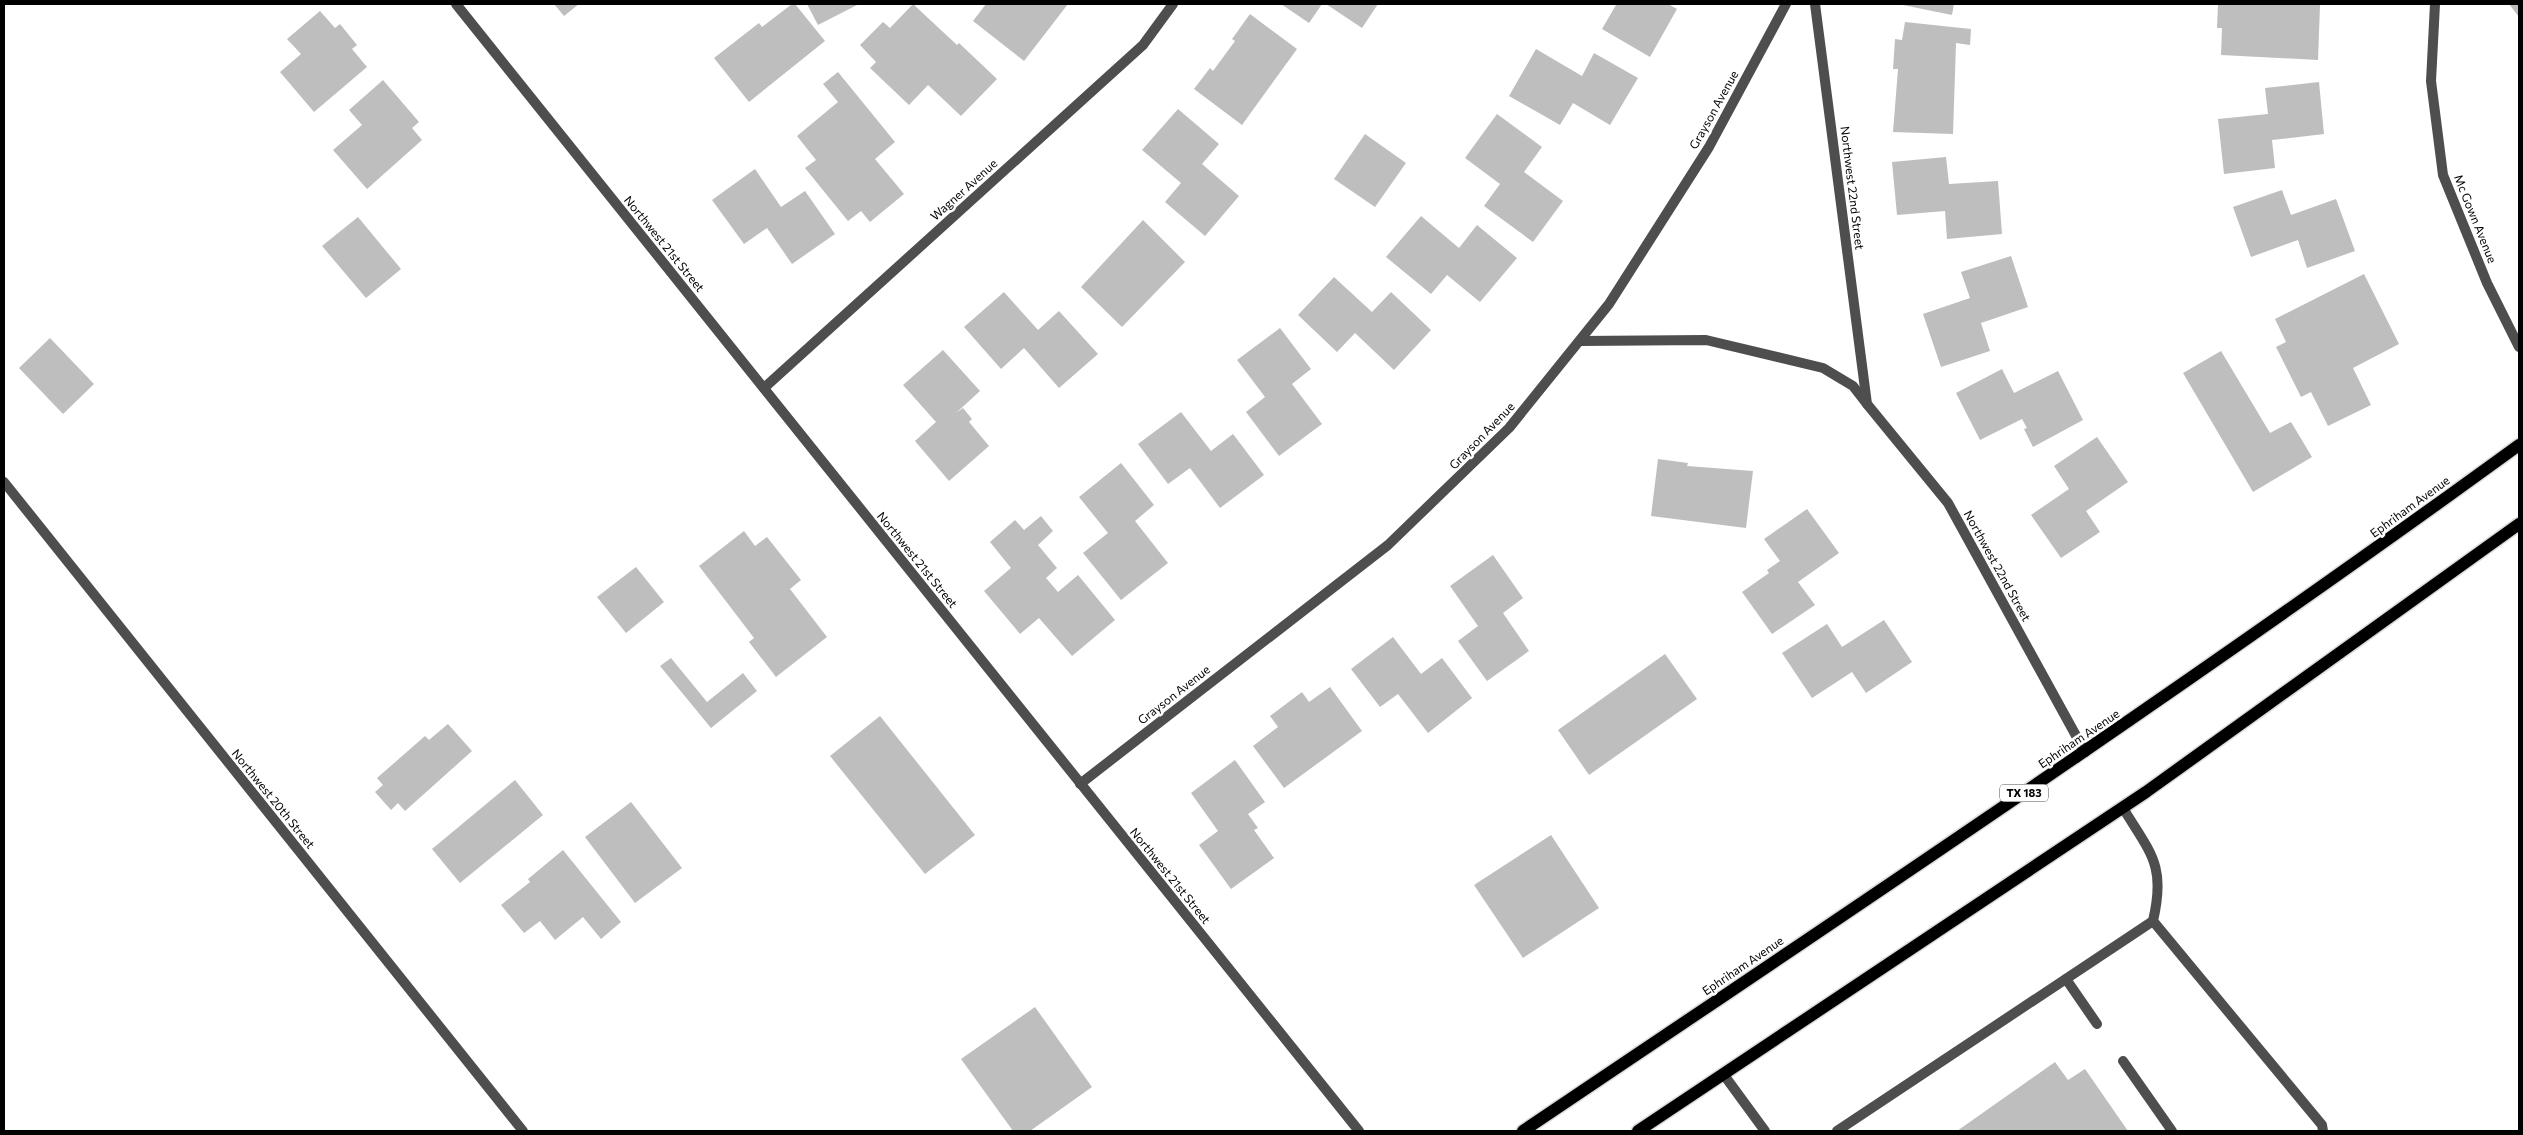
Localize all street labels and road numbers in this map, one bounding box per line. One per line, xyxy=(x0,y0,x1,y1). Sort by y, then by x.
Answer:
street label: Grayson Avenue xyxy=(1686,68,1740,151)
street label: Northwest 22nd Street xyxy=(1838,125,1868,251)
street label: Wagner Avenue xyxy=(927,156,999,223)
street label: Mc Gown Avenue xyxy=(2452,172,2500,265)
street label: Northwest 21st Street xyxy=(622,193,708,294)
street label: Grayson Avenue xyxy=(1446,399,1517,472)
street label: Ephriham Avenue xyxy=(2367,473,2452,540)
street label: Northwest 22nd Street xyxy=(1962,508,2034,623)
street label: Northwest 21st Street xyxy=(875,509,961,610)
street label: Grayson Avenue xyxy=(1135,662,1212,727)
street label: Ephriham Avenue xyxy=(2035,706,2122,771)
street label: Northwest 20th Street xyxy=(229,746,318,851)
road number: TX 183 xyxy=(2000,784,2048,801)
street label: Northwest 21st Street xyxy=(1128,825,1214,926)
street label: Ephriham Avenue xyxy=(1699,933,1786,998)

